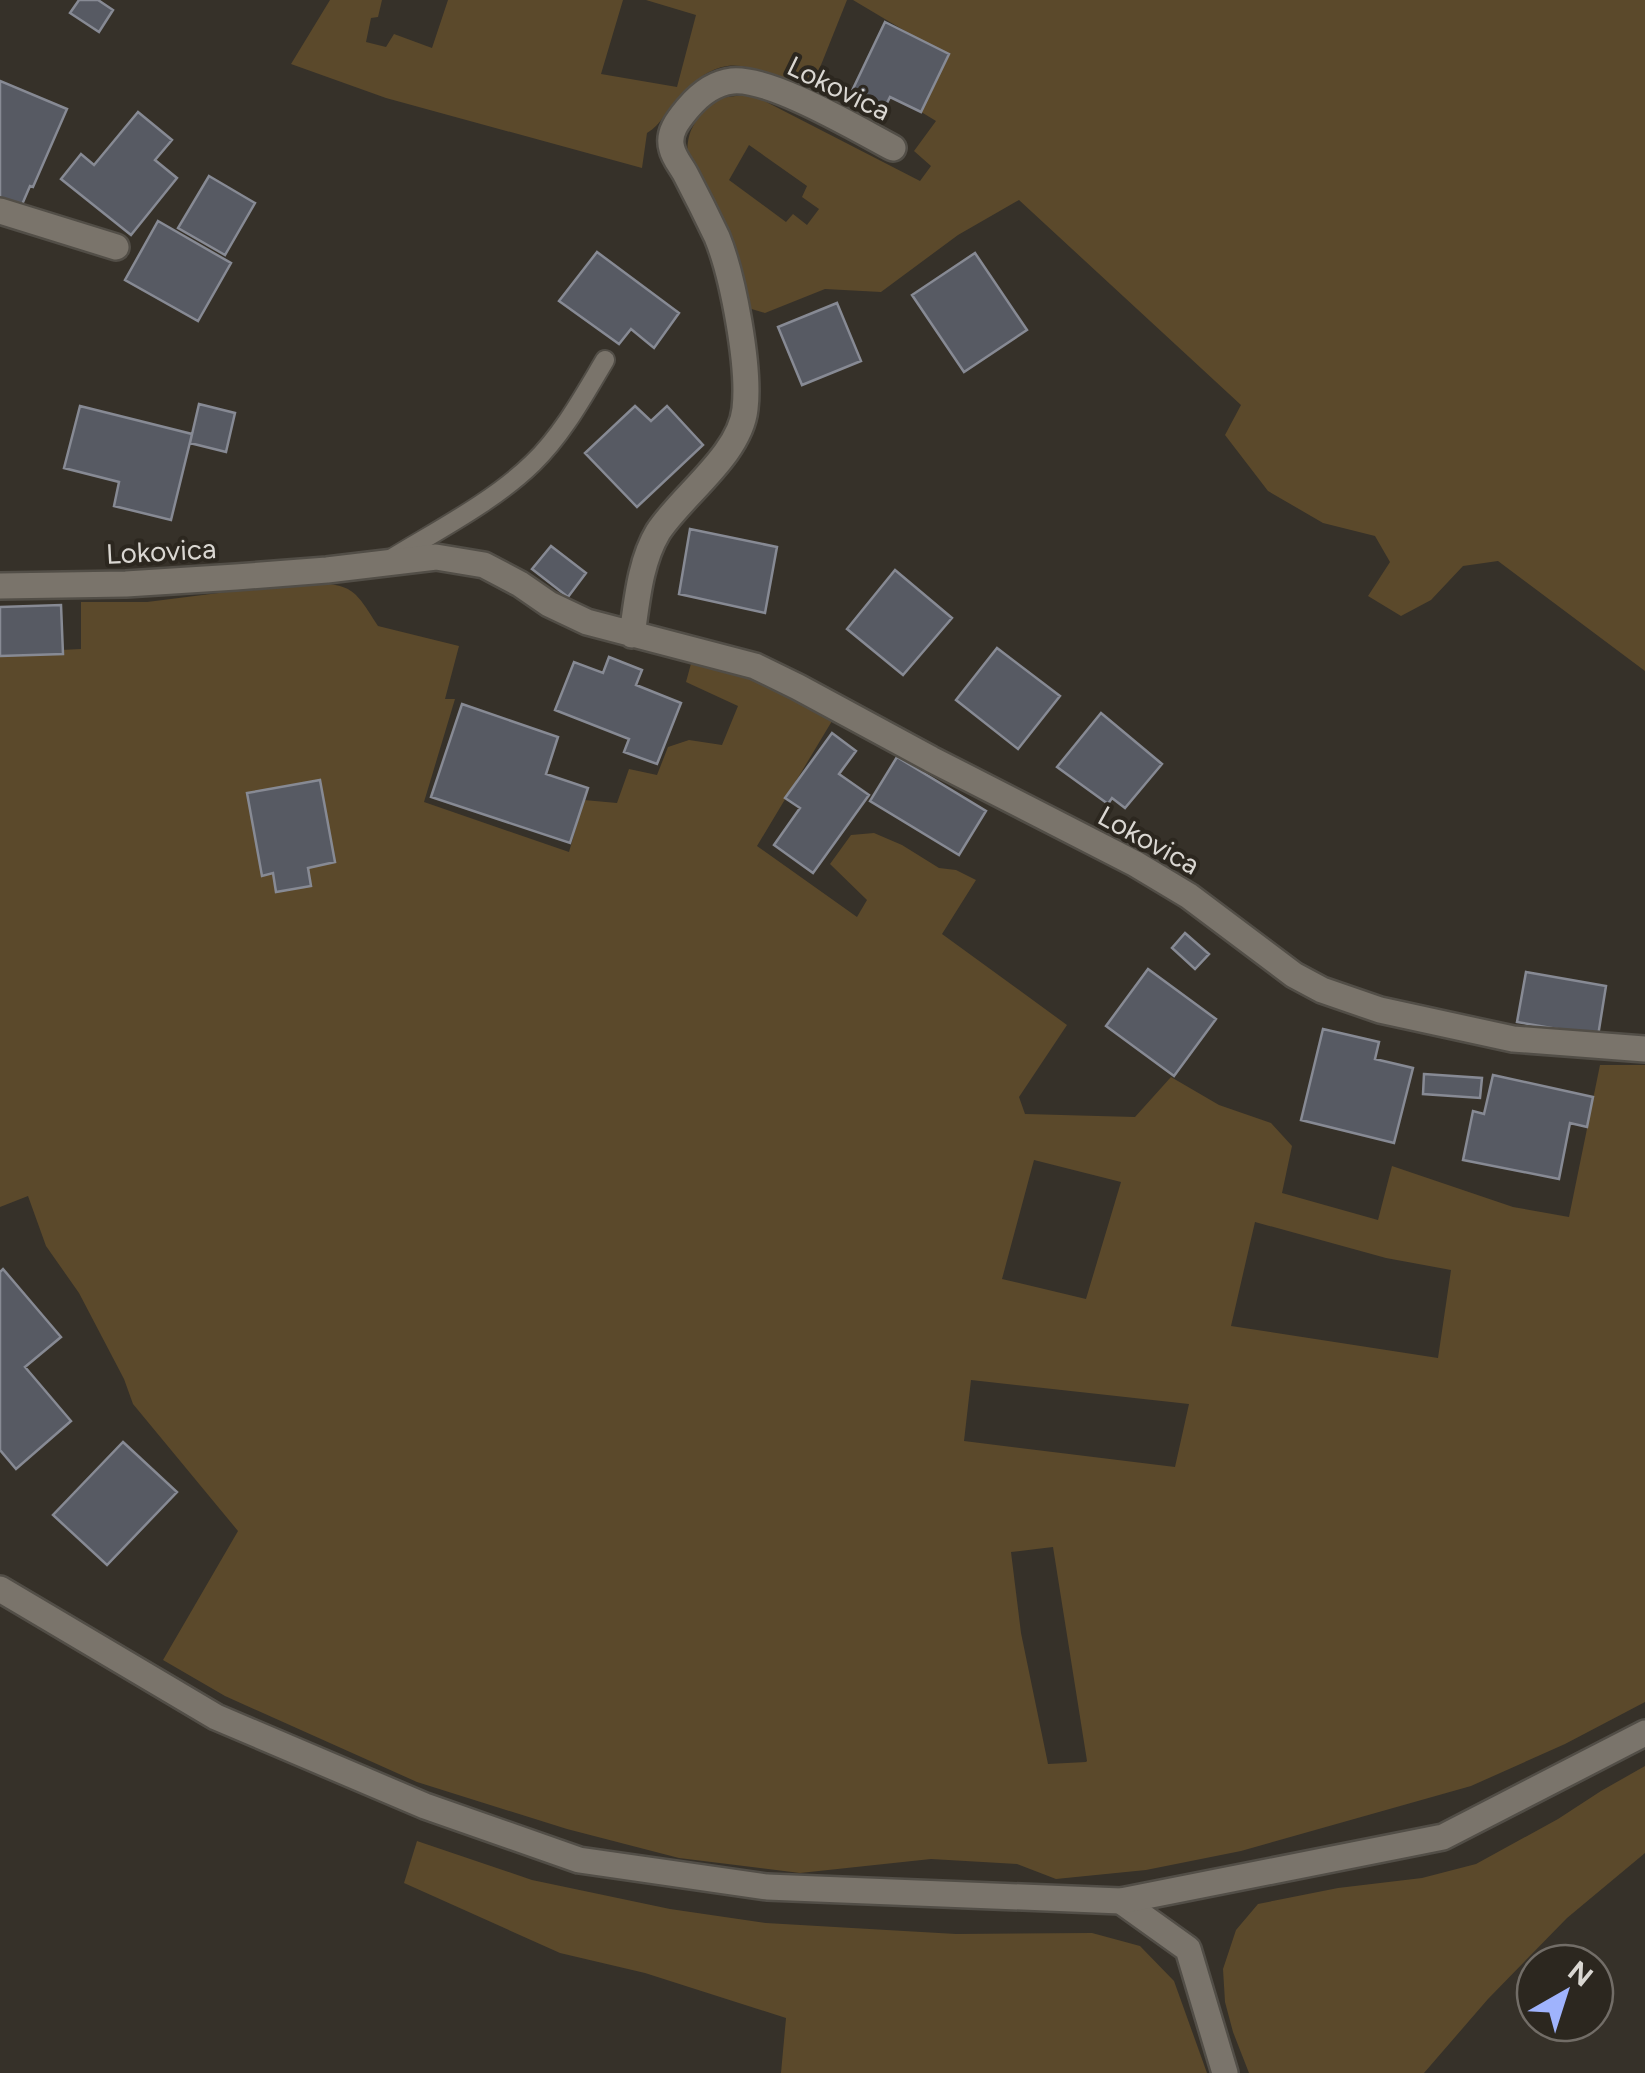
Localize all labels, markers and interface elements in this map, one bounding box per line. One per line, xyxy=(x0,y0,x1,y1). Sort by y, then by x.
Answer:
street label: Lokovica xyxy=(782,49,896,127)
street label: Lokovica xyxy=(105,531,217,571)
street label: Lokovica xyxy=(1092,798,1206,882)
north arrow xyxy=(1515,1943,1615,2043)
text: N xyxy=(1562,1954,1600,1994)

